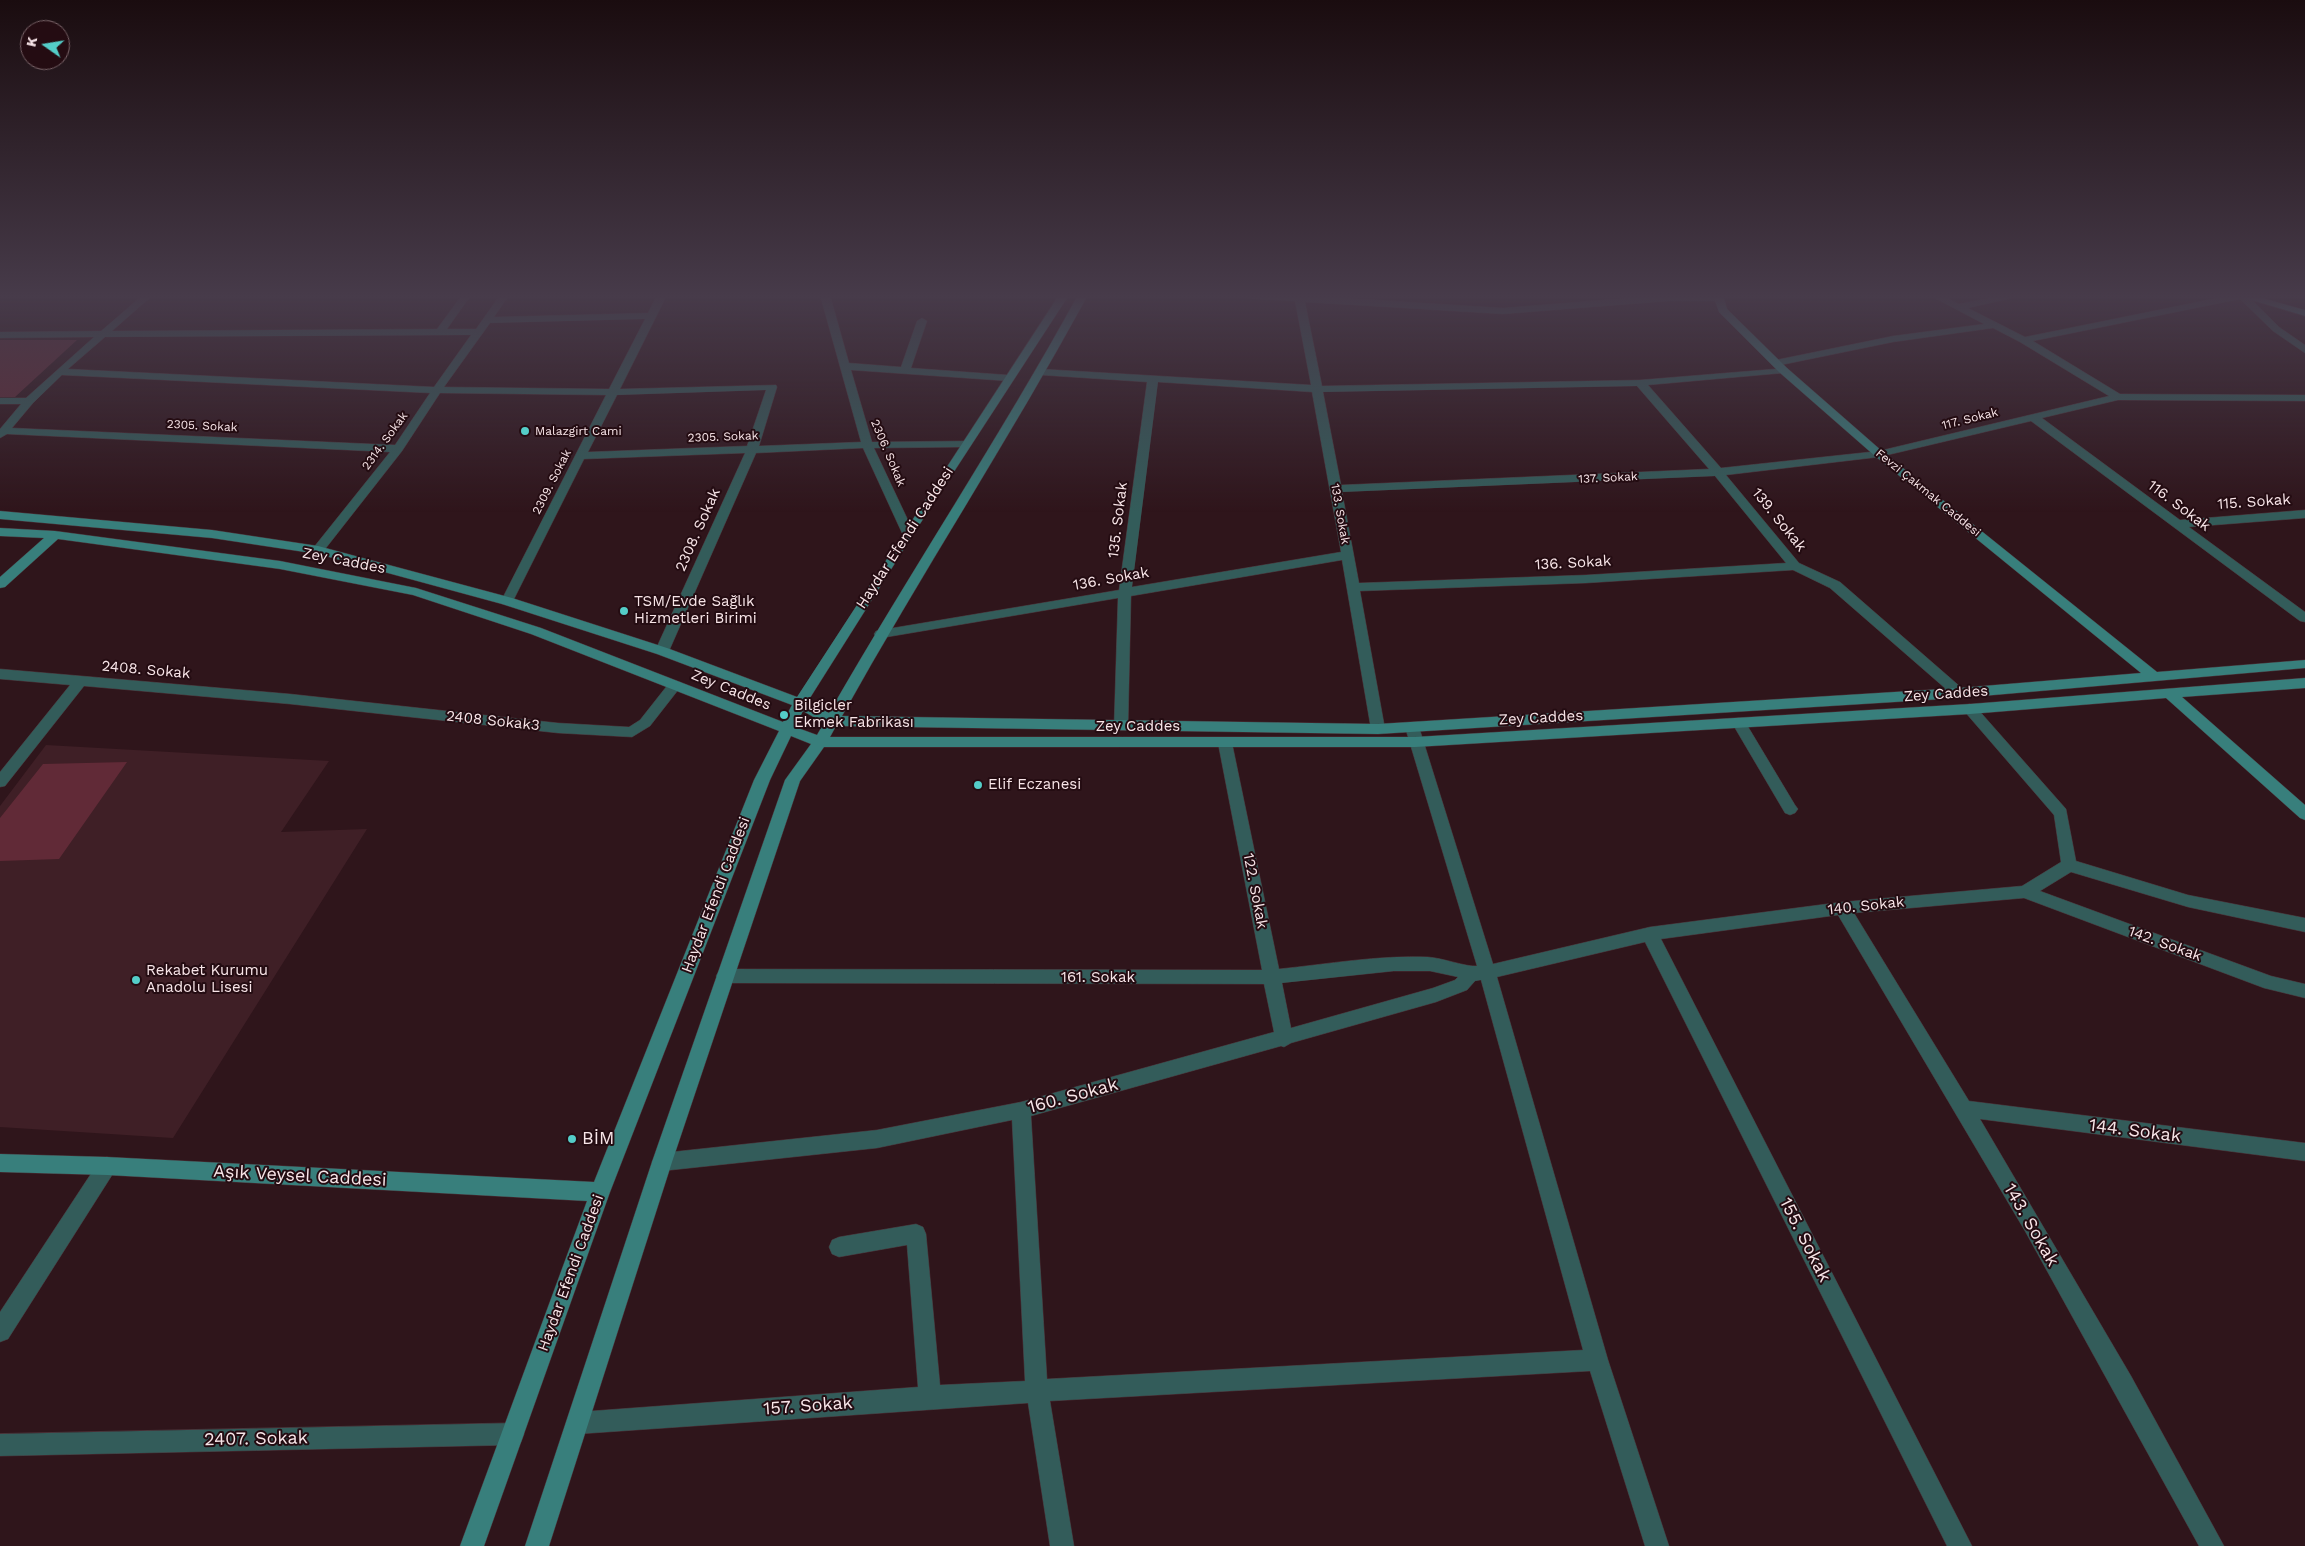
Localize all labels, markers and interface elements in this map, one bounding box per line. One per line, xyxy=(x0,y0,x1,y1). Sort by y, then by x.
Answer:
north arrow xyxy=(20,20,70,70)
text: K xyxy=(22,35,40,48)
street label: 117. Sokak xyxy=(1940,405,2000,433)
street label: 2314. Sokak xyxy=(359,409,411,473)
street label: 2305. Sokak xyxy=(166,417,238,435)
street label: 2306. Sokak xyxy=(867,417,909,489)
place label: Malazgirt Cami xyxy=(535,424,622,438)
marker: Malazgirt Cami xyxy=(519,425,531,437)
street label: 2305. Sokak xyxy=(687,429,759,445)
street label: Fevzi Çakmak Caddesi xyxy=(1873,446,1983,540)
street label: 2309. Sokak xyxy=(529,447,575,517)
street label: Haydar Efendi Caddesi xyxy=(852,464,958,612)
street label: 137. Sokak xyxy=(1578,469,1638,487)
street label: 116. Sokak xyxy=(2144,477,2214,535)
street label: 135. Sokak xyxy=(1104,481,1132,559)
street label: 133. Sokak xyxy=(1328,483,1352,545)
street label: 139. Sokak xyxy=(1748,485,1810,555)
street label: 2308. Sokak xyxy=(672,486,724,574)
street label: 115. Sokak xyxy=(2217,490,2291,514)
street label: Zey Caddes xyxy=(301,544,387,578)
street label: 136. Sokak xyxy=(1534,552,1612,574)
street label: 136. Sokak xyxy=(1072,563,1150,595)
place label: TSM/Evde Sağlık Hizmetleri Birimi xyxy=(634,593,757,628)
marker: TSM/Evde Sağlık Hizmetleri Birimi xyxy=(618,605,630,617)
street label: 2408. Sokak xyxy=(101,657,191,683)
street label: Zey Caddes xyxy=(689,666,773,714)
street label: Zey Caddes xyxy=(1903,682,1989,706)
place label: Bilgicler Ekmek Fabrikası xyxy=(794,697,914,732)
street label: 2408 Sokak3 xyxy=(445,707,541,735)
street label: Zey Caddes xyxy=(1498,707,1584,729)
marker: Bilgicler Ekmek Fabrikası xyxy=(778,709,790,721)
street label: Zey Caddes xyxy=(1096,718,1180,736)
place label: Elif Eczanesi xyxy=(988,776,1081,794)
marker: Elif Eczanesi xyxy=(972,779,984,791)
street label: Haydar Efendi Caddesi xyxy=(678,815,754,975)
street label: 122. Sokak xyxy=(1239,852,1271,930)
street label: 140. Sokak xyxy=(1827,893,1905,919)
street label: 142. Sokak xyxy=(2126,922,2204,966)
place label: Rekabet Kurumu Anadolu Lisesi xyxy=(146,962,268,997)
street label: 161. Sokak xyxy=(1061,969,1135,987)
marker: Rekabet Kurumu Anadolu Lisesi xyxy=(130,974,142,986)
street label: 160. Sokak xyxy=(1026,1074,1120,1118)
street label: 144. Sokak xyxy=(2088,1115,2182,1147)
place label: BİM xyxy=(582,1128,614,1150)
marker: BİM xyxy=(566,1133,578,1145)
street label: Aşık Veysel Caddesi xyxy=(213,1161,387,1191)
street label: 143. Sokak xyxy=(1999,1180,2063,1270)
street label: Haydar Efendi Caddesi xyxy=(534,1192,608,1354)
street label: 155. Sokak xyxy=(1775,1194,1835,1286)
street label: 157. Sokak xyxy=(763,1392,853,1420)
street label: 2407. Sokak xyxy=(204,1427,308,1451)

